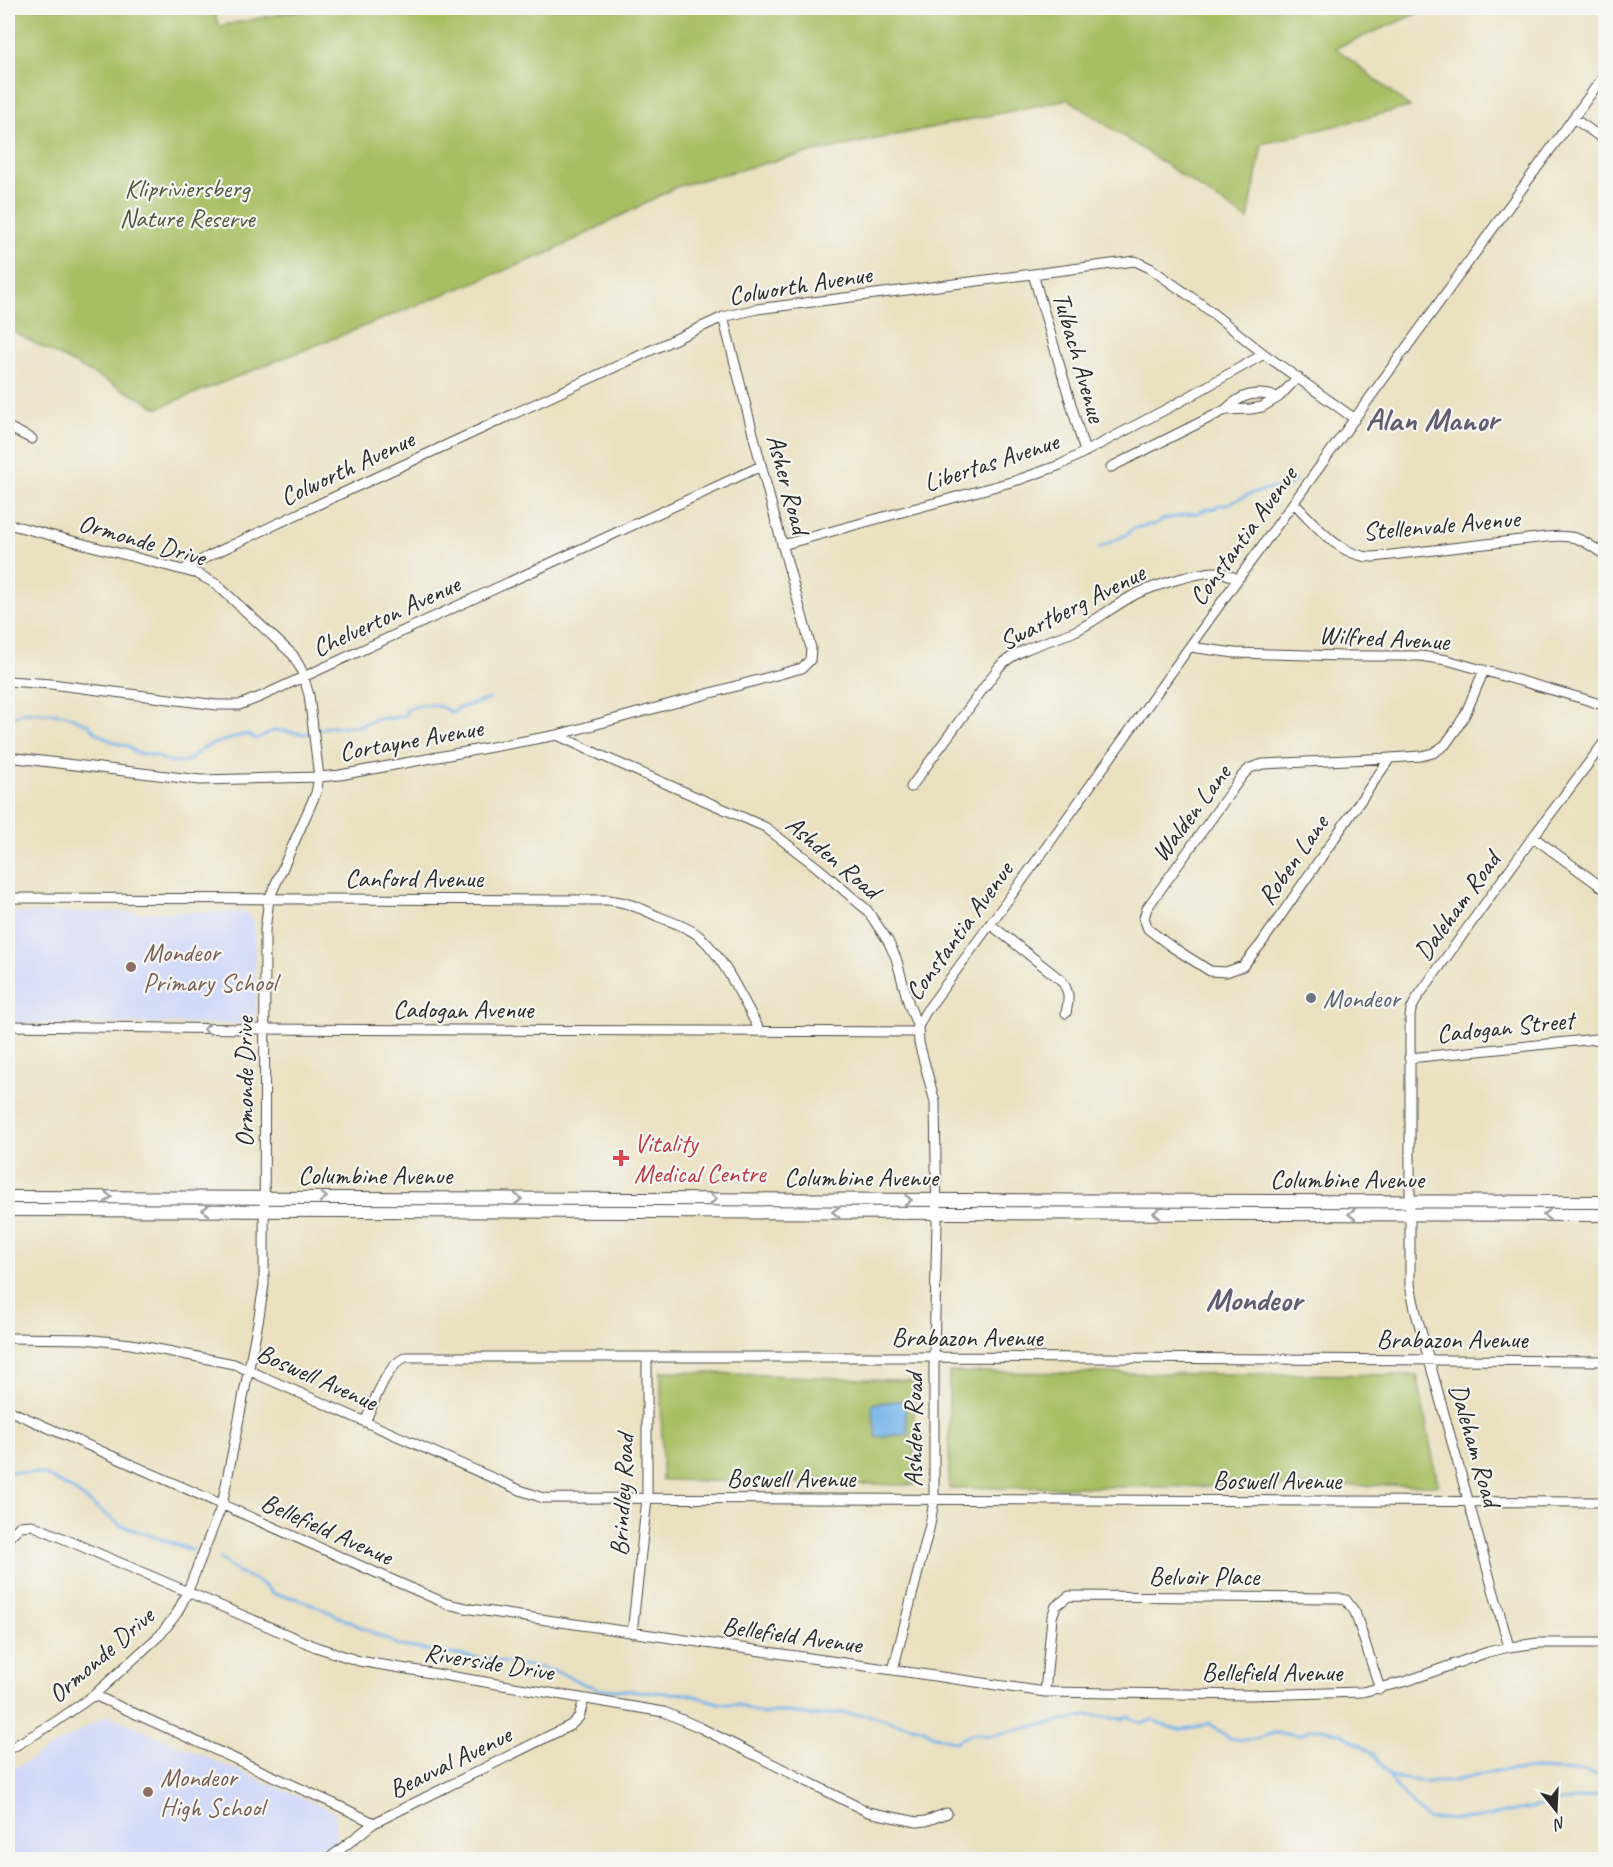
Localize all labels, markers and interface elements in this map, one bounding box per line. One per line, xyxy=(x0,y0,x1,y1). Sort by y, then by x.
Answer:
park label: Klipriviersberg Nature Reserve xyxy=(119,172,256,235)
street label: Colworth Avenue xyxy=(726,257,875,313)
street label: Tulbach Avenue xyxy=(1045,288,1114,427)
district label: Alan Manor xyxy=(1366,399,1502,440)
street label: Colworth Avenue xyxy=(275,422,421,513)
street label: Libertas Avenue xyxy=(920,424,1064,499)
street label: Asher Road xyxy=(759,431,818,541)
street label: Constantia Avenue xyxy=(1182,458,1306,612)
street label: Stellenvale Avenue xyxy=(1361,501,1523,548)
street label: Ormonde Drive xyxy=(75,506,212,575)
street label: Swartberg Avenue xyxy=(994,556,1152,658)
street label: Chelverton Avenue xyxy=(307,567,466,665)
street label: Wilfred Avenue xyxy=(1318,618,1452,658)
street label: Cortayne Avenue xyxy=(337,711,487,769)
street label: Walden Lane xyxy=(1144,756,1240,868)
street label: Roben Lane xyxy=(1250,806,1337,911)
street label: Ashden Road xyxy=(779,808,890,909)
street label: Daleham Road xyxy=(1407,842,1510,967)
street label: Constantia Avenue xyxy=(898,853,1022,1007)
street label: Canford Avenue xyxy=(345,862,484,895)
place label: Mondeor Primary School xyxy=(143,936,281,999)
marker: Mondeor Primary School xyxy=(124,960,138,974)
place label: Mondeor xyxy=(1323,982,1402,1015)
marker: Mondeor xyxy=(1304,991,1318,1005)
street label: Cadogan Avenue xyxy=(393,993,535,1026)
street label: Cadogan Street xyxy=(1435,1003,1578,1051)
street label: Ormonde Drive xyxy=(228,1014,261,1147)
one-way arrow xyxy=(203,1023,212,1035)
place label: Vitality Medical Centre xyxy=(634,1127,767,1190)
marker: Vitality Medical Centre xyxy=(612,1149,630,1167)
street label: Columbine Avenue xyxy=(298,1159,454,1192)
street label: Columbine Avenue xyxy=(784,1161,940,1194)
street label: Columbine Avenue xyxy=(1270,1163,1426,1196)
one-way arrow xyxy=(103,1191,112,1203)
one-way arrow xyxy=(318,1191,327,1203)
one-way arrow xyxy=(513,1192,522,1205)
one-way arrow xyxy=(708,1193,717,1205)
one-way arrow xyxy=(903,1194,912,1206)
one-way arrow xyxy=(201,1204,210,1217)
one-way arrow xyxy=(832,1206,841,1218)
one-way arrow xyxy=(1153,1207,1162,1219)
one-way arrow xyxy=(1348,1208,1357,1220)
one-way arrow xyxy=(1543,1209,1552,1221)
district label: Mondeor xyxy=(1206,1279,1306,1320)
street label: Brabazon Avenue xyxy=(891,1321,1044,1354)
street label: Brabazon Avenue xyxy=(1376,1323,1529,1356)
street label: Boswell Avenue xyxy=(252,1336,384,1419)
street label: Ashden Road xyxy=(897,1369,930,1487)
street label: Daleham Road xyxy=(1442,1380,1509,1514)
street label: Brindley Road xyxy=(602,1429,642,1557)
street label: Boswell Avenue xyxy=(727,1462,857,1495)
street label: Boswell Avenue xyxy=(1213,1464,1343,1497)
street label: Bellefield Avenue xyxy=(256,1485,399,1573)
street label: Belvoir Place xyxy=(1149,1560,1261,1593)
street label: Ormonde Drive xyxy=(41,1598,163,1710)
street label: Bellefield Avenue xyxy=(720,1609,865,1661)
street label: Riverside Drive xyxy=(422,1635,558,1689)
street label: Bellefield Avenue xyxy=(1202,1656,1344,1689)
street label: Beauval Avenue xyxy=(383,1717,519,1806)
place label: Mondeor High School xyxy=(160,1761,269,1824)
north arrow xyxy=(1526,1780,1586,1840)
marker: Mondeor High School xyxy=(141,1785,155,1799)
text: N xyxy=(1550,1812,1568,1835)

